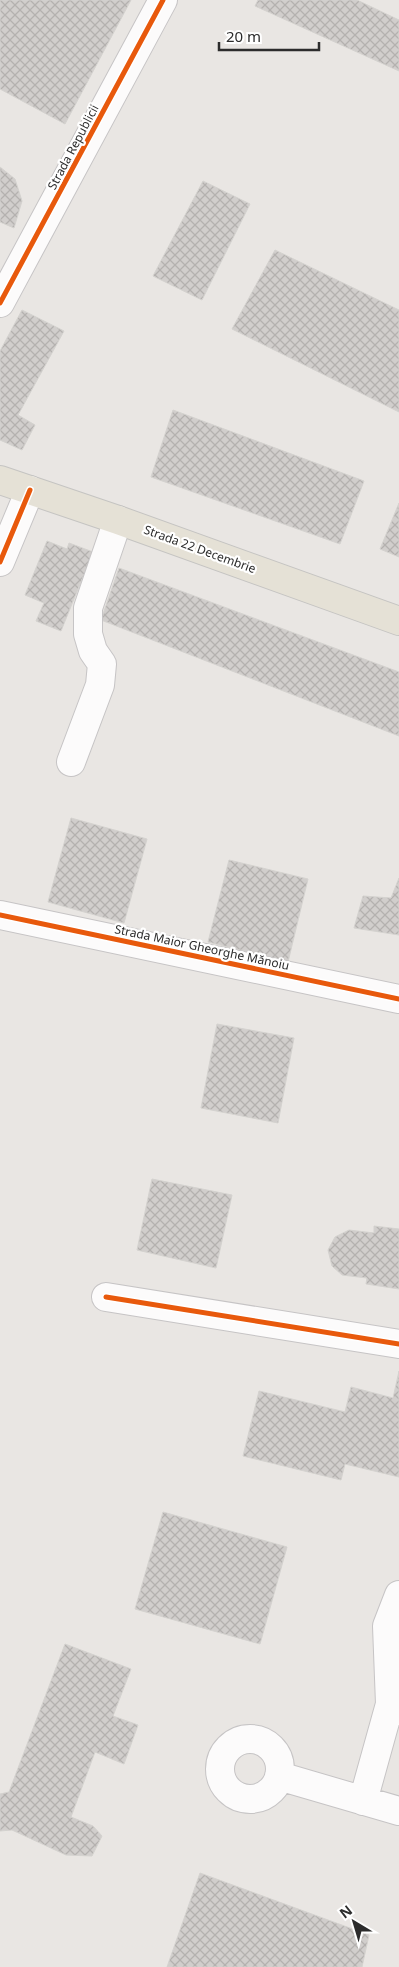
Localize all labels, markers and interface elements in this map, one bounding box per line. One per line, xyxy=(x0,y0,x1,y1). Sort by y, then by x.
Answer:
scale bar xyxy=(219,20,319,52)
text: 20 m xyxy=(226,26,261,46)
street label: Strada Republicii xyxy=(43,101,103,193)
street label: Strada 22 Decembrie xyxy=(142,521,259,577)
street label: Strada Maior Gheorghe Mănoiu xyxy=(113,920,291,974)
north arrow xyxy=(329,1897,379,1947)
text: N xyxy=(335,1900,356,1922)

